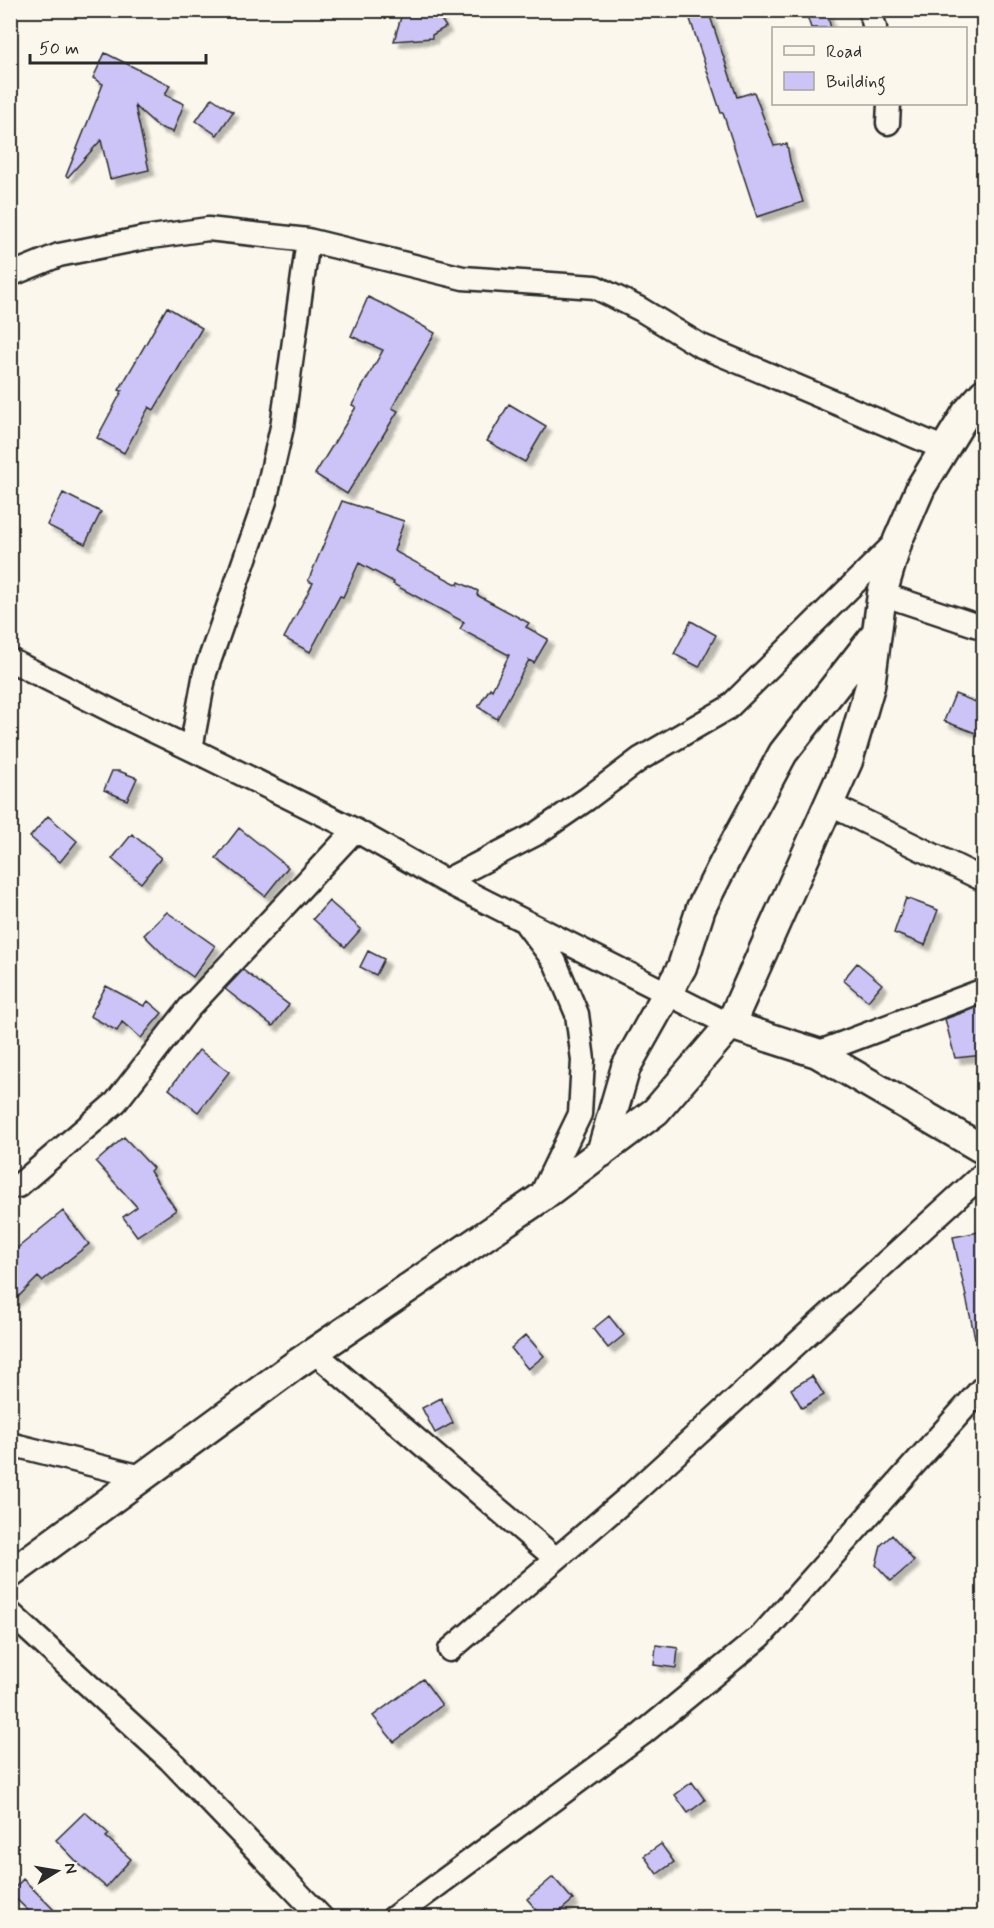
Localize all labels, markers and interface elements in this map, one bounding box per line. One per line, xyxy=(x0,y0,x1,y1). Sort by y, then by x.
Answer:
scale bar xyxy=(30,27,206,65)
legend xyxy=(772,27,967,105)
text: 50 m xyxy=(39,37,79,61)
text: Road xyxy=(826,40,862,64)
text: Building xyxy=(826,70,886,96)
north arrow xyxy=(27,1841,87,1901)
text: N xyxy=(59,1861,82,1876)

